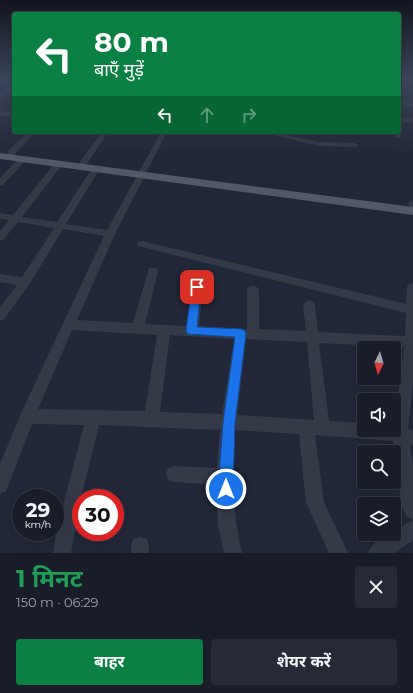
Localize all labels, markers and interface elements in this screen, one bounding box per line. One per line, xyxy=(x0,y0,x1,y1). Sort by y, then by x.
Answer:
text: 80 m xyxy=(94,25,169,59)
icon: left xyxy=(28,28,80,80)
text: बाएँ मुड़ें xyxy=(94,59,144,81)
icon: left xyxy=(154,104,176,126)
icon: ahead xyxy=(196,104,218,126)
icon: right xyxy=(238,104,260,126)
pin xyxy=(180,270,214,304)
icon: arrive xyxy=(186,276,208,298)
north arrow xyxy=(357,341,401,385)
map controls xyxy=(357,341,401,541)
button: sound xyxy=(357,393,401,437)
button: search xyxy=(357,445,401,489)
position arrow xyxy=(205,468,247,510)
speed limit sign: 30 xyxy=(72,489,124,541)
button: layers xyxy=(357,497,401,541)
text: 29 xyxy=(26,498,50,522)
text: km/h xyxy=(25,518,51,531)
text: 1 मिनट xyxy=(16,564,83,593)
button: close xyxy=(355,566,397,608)
text: 150 m · 06:29 xyxy=(16,594,99,610)
button: बाहर xyxy=(16,639,203,685)
button: शेयर करें xyxy=(211,639,397,685)

